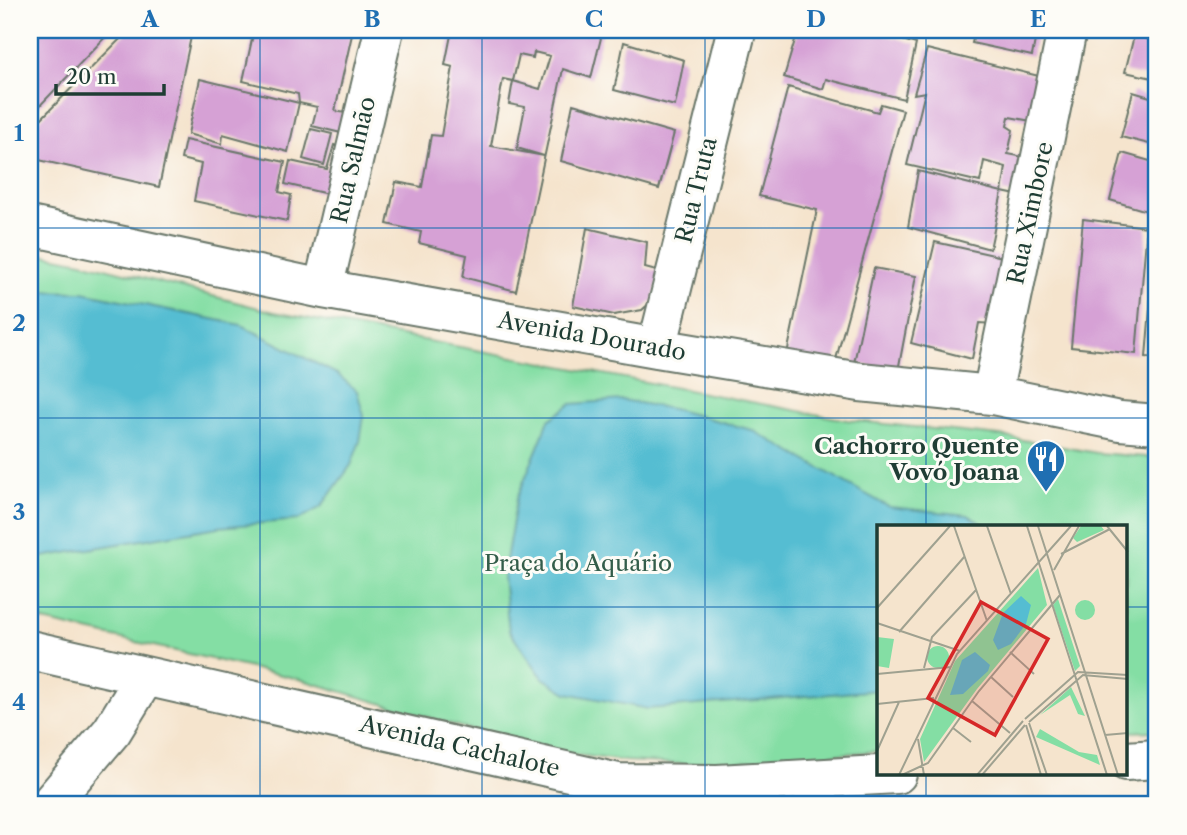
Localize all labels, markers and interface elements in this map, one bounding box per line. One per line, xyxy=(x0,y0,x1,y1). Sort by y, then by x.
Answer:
text: A xyxy=(140,5,160,33)
text: B xyxy=(363,5,381,33)
text: C xyxy=(585,5,603,33)
text: D xyxy=(806,5,826,33)
text: E xyxy=(1030,5,1046,33)
scale bar xyxy=(56,52,164,96)
text: 20 m xyxy=(66,64,117,89)
street label: Rua Salmão xyxy=(325,94,381,226)
text: 1 xyxy=(14,119,25,147)
street label: Rua Truta xyxy=(669,133,723,246)
street label: Rua Ximbore xyxy=(1001,139,1059,287)
street label: Avenida Dourado xyxy=(495,306,688,366)
text: 2 xyxy=(12,309,26,337)
place label: Cachorro Quente Vovó Joana xyxy=(814,432,1020,486)
restaurant icon: Cachorro Quente Vovó Joana xyxy=(1025,438,1067,493)
text: 3 xyxy=(13,498,26,526)
inset map xyxy=(877,525,1128,776)
park label: Praça do Aquário xyxy=(484,549,672,577)
text: 4 xyxy=(12,688,26,716)
street label: Avenida Cachalote xyxy=(356,709,563,783)

